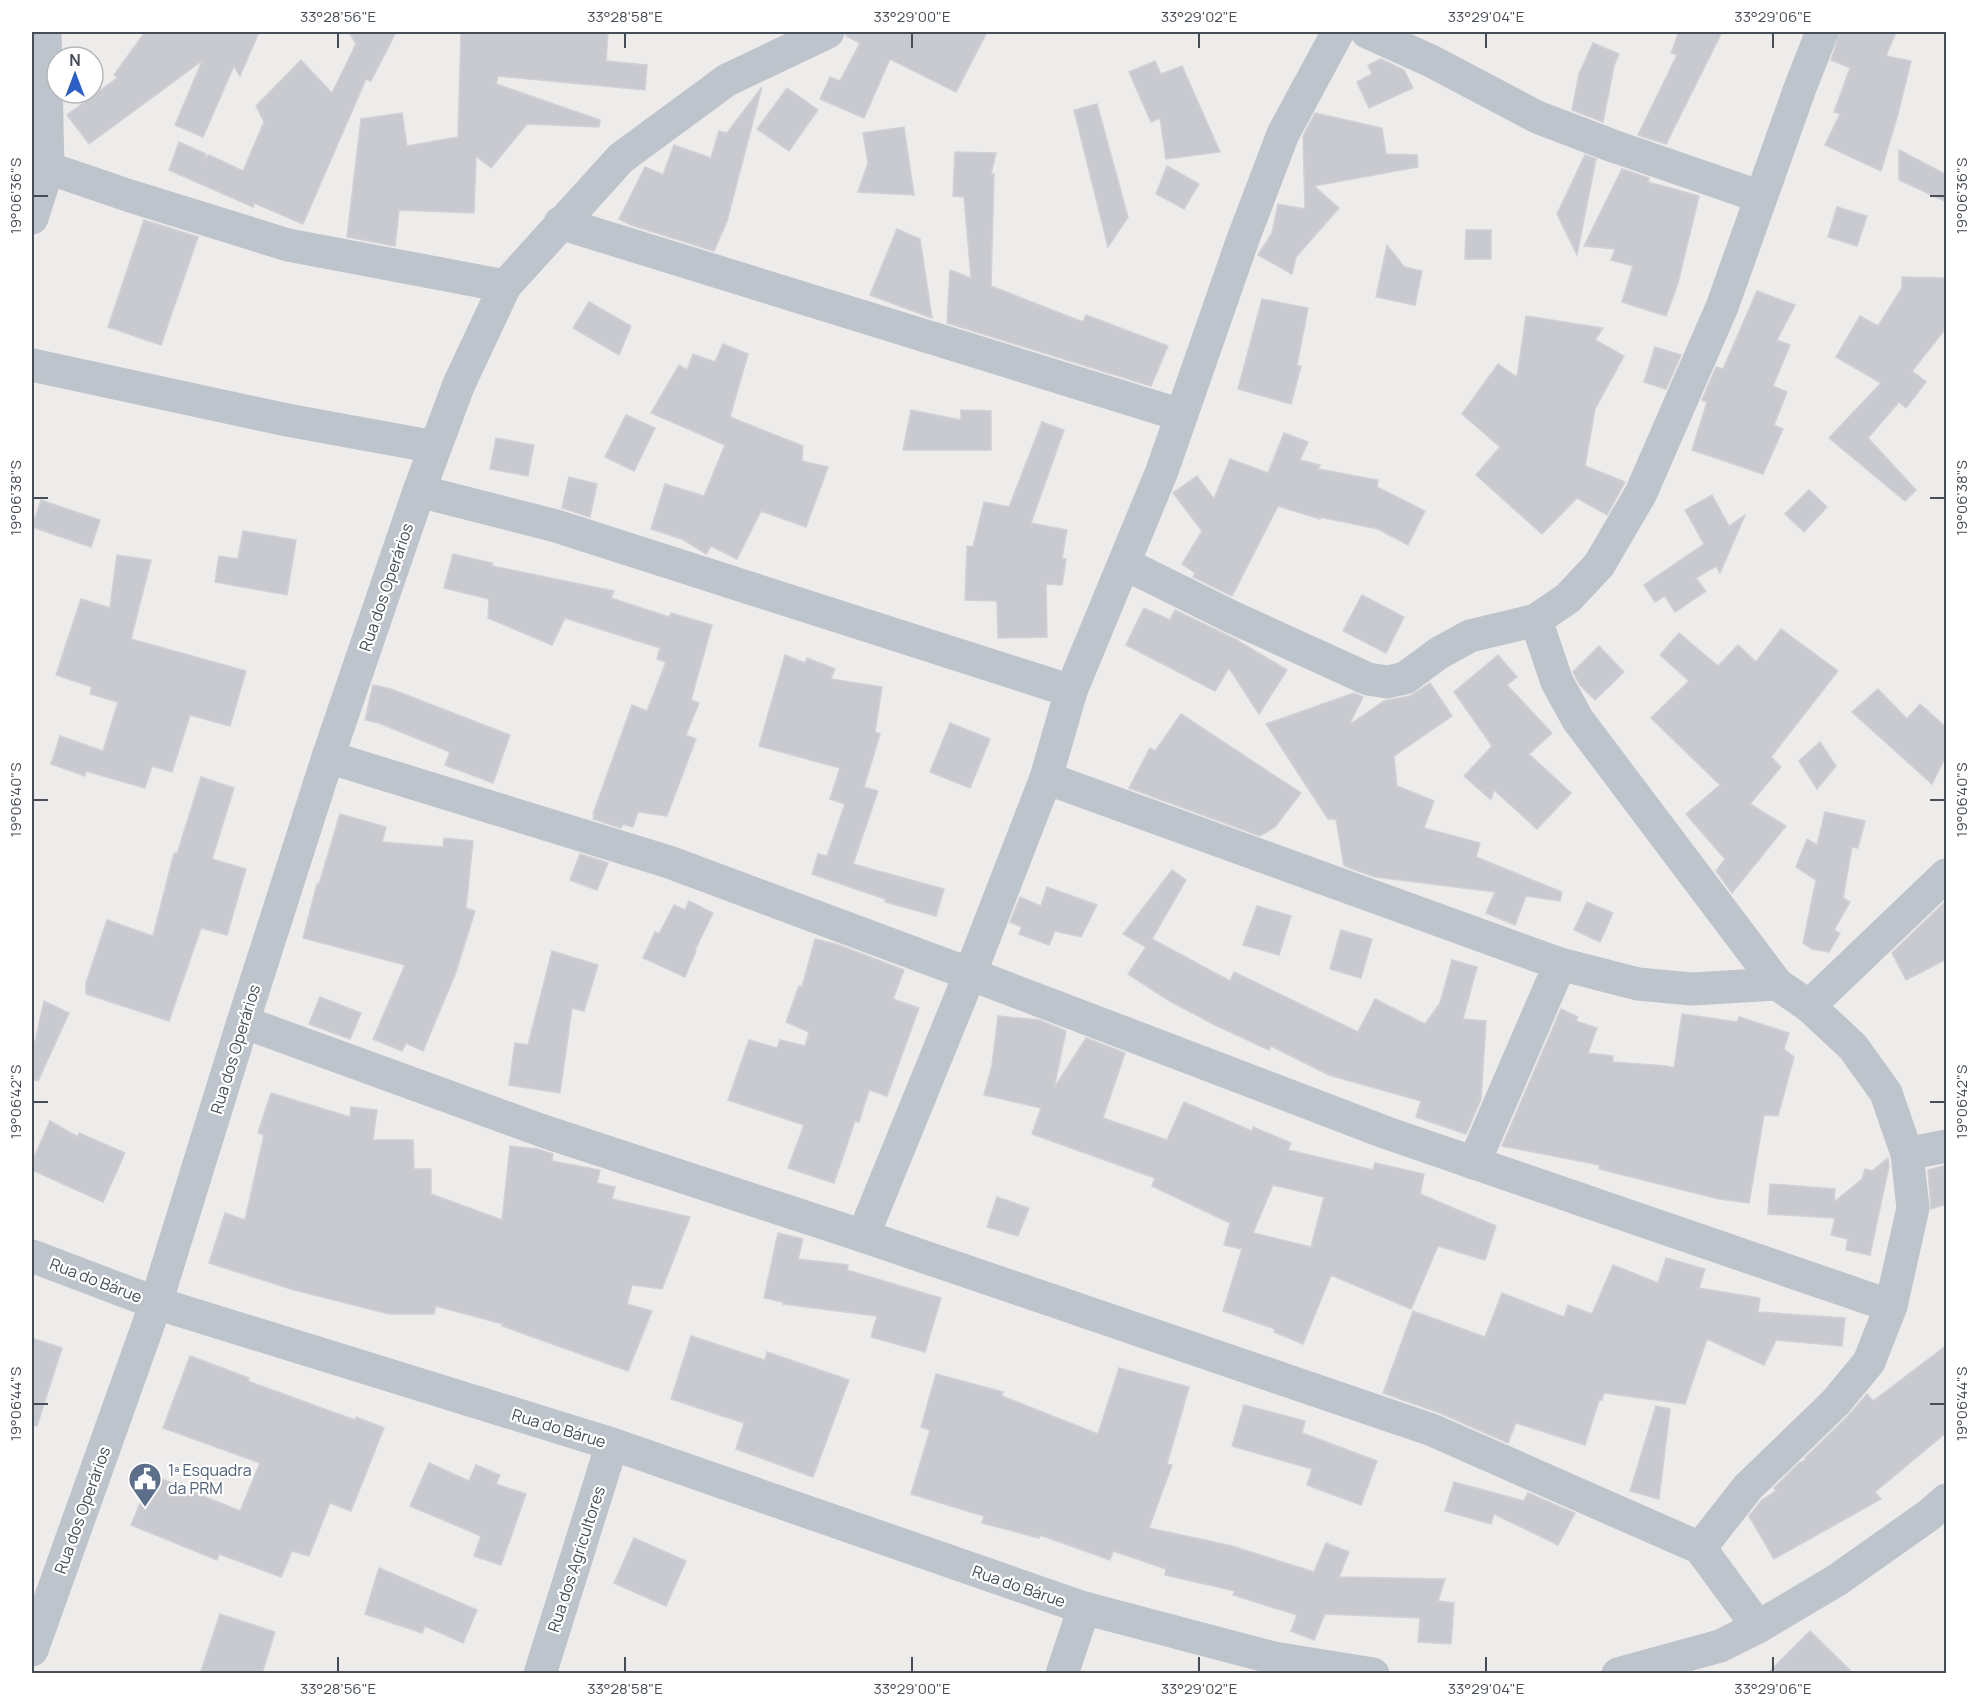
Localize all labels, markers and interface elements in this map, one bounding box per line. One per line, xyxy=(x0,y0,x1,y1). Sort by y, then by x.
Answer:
text: 33°28'56"E xyxy=(300,6,376,27)
text: 33°28'58"E xyxy=(587,6,663,27)
text: 33°29'00"E xyxy=(873,6,951,27)
text: 33°29'02"E xyxy=(1161,6,1237,27)
text: 33°29'04"E xyxy=(1448,6,1524,27)
text: 33°29'06"E xyxy=(1734,6,1812,27)
north arrow xyxy=(45,45,105,105)
text: N xyxy=(69,49,81,71)
text: 19°06'36"S xyxy=(5,158,26,234)
text: 19°06'36"S xyxy=(1951,158,1972,234)
text: 19°06'38"S xyxy=(5,460,26,536)
text: 19°06'38"S xyxy=(1951,460,1972,536)
street label: Rua dos Operários xyxy=(354,520,418,654)
text: 19°06'40"S xyxy=(5,763,26,837)
text: 19°06'40"S xyxy=(1951,763,1972,837)
street label: Rua dos Operários xyxy=(205,982,265,1116)
text: 19°06'42"S xyxy=(5,1065,26,1139)
text: 19°06'42"S xyxy=(1951,1065,1972,1139)
street label: Rua do Bárue xyxy=(47,1252,145,1308)
text: 19°06'44"S xyxy=(5,1367,26,1441)
text: 19°06'44"S xyxy=(1951,1367,1972,1441)
street label: Rua do Bárue xyxy=(509,1403,609,1453)
street label: Rua dos Operários xyxy=(49,1443,115,1577)
place label: 1ª Esquadra da PRM xyxy=(168,1459,252,1499)
public building icon: 1ª Esquadra da PRM xyxy=(127,1461,163,1508)
street label: Rua dos Agricultores xyxy=(542,1483,610,1635)
street label: Rua do Bárue xyxy=(969,1560,1069,1612)
text: 33°28'56"E xyxy=(300,1678,376,1699)
text: 33°28'58"E xyxy=(587,1678,663,1699)
text: 33°29'00"E xyxy=(873,1678,951,1699)
text: 33°29'02"E xyxy=(1161,1678,1237,1699)
text: 33°29'04"E xyxy=(1448,1678,1524,1699)
text: 33°29'06"E xyxy=(1734,1678,1812,1699)

